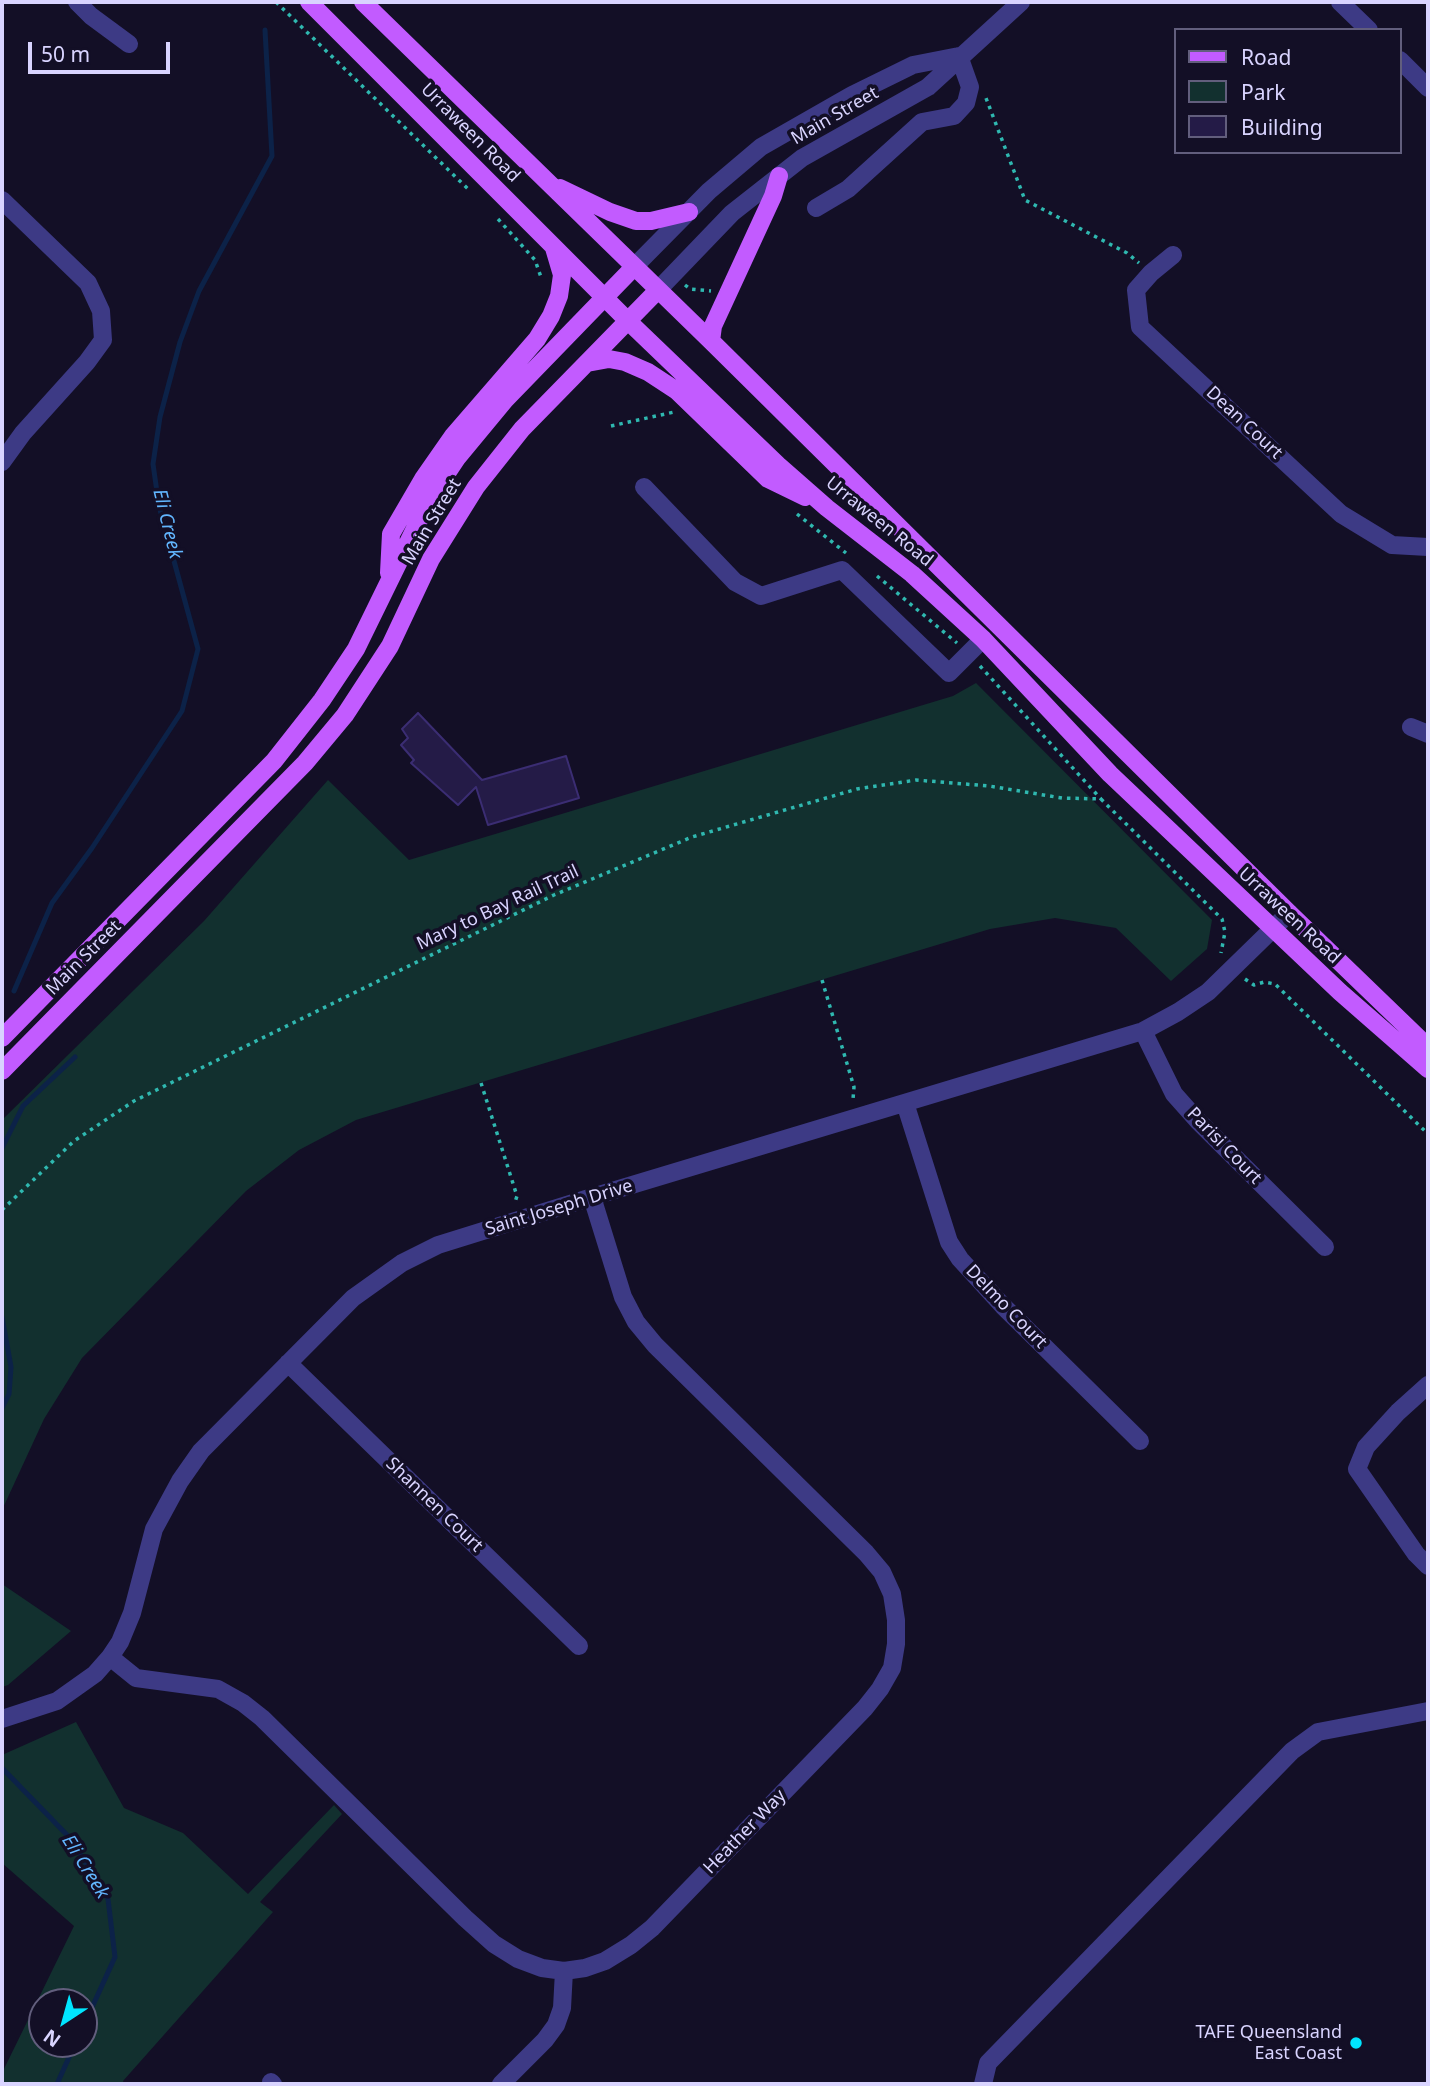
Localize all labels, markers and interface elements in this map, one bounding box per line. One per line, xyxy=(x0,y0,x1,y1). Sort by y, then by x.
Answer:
scale bar xyxy=(32,28,173,72)
legend xyxy=(1174,28,1402,154)
text: 50 m xyxy=(41,40,90,68)
text: Road xyxy=(1241,43,1291,71)
text: Park xyxy=(1241,78,1285,106)
street label: Urraween Road xyxy=(416,79,524,187)
street label: Main Street xyxy=(788,82,882,150)
text: Building xyxy=(1241,113,1323,141)
street label: Dean Court xyxy=(1201,382,1287,464)
street label: Urraween Road xyxy=(821,472,937,572)
street label: Main Street xyxy=(398,475,466,569)
water label: Eli Creek xyxy=(147,487,187,561)
street label: Mary to Bay Rail Trail xyxy=(414,861,582,955)
street label: Urraween Road xyxy=(1234,863,1344,969)
street label: Main Street xyxy=(42,916,126,1000)
street label: Parisi Court xyxy=(1182,1103,1266,1189)
street label: Saint Joseph Drive xyxy=(483,1175,635,1241)
street label: Delmo Court xyxy=(961,1261,1051,1353)
street label: Shannen Court xyxy=(381,1453,487,1557)
street label: Heather Way xyxy=(699,1785,791,1879)
water label: Eli Creek xyxy=(56,1831,114,1903)
north arrow xyxy=(28,1988,98,2058)
place label: TAFE Queensland East Coast xyxy=(1196,2022,1342,2064)
text: N xyxy=(38,2023,66,2053)
marker: TAFE Queensland East Coast xyxy=(1348,2035,1364,2051)

